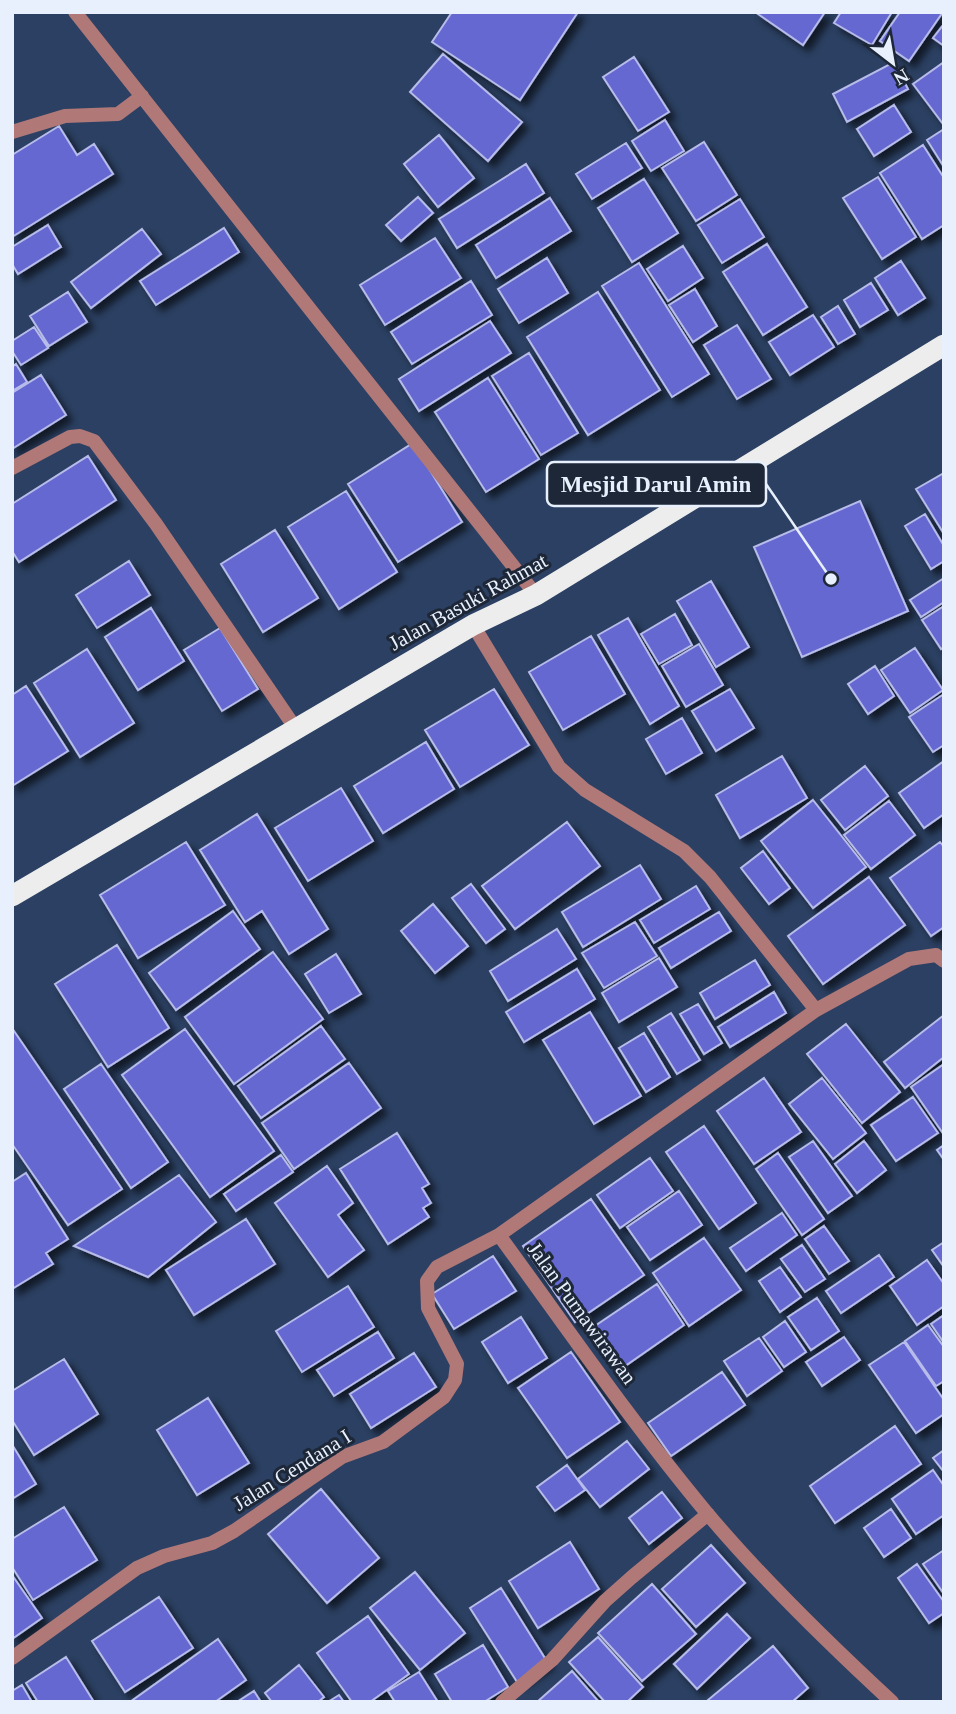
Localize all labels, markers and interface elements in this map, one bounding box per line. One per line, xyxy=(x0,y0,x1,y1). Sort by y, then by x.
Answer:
north arrow xyxy=(858,28,928,98)
text: N xyxy=(890,65,913,90)
callout: Mesjid Darul Amin xyxy=(547,462,766,506)
text: Mesjid Darul Amin xyxy=(561,472,751,497)
street label: Jalan Basuki Rahmat xyxy=(385,548,551,655)
street label: Jalan Purnawirawan xyxy=(522,1237,642,1389)
street label: Jalan Cendana I xyxy=(229,1424,355,1516)

